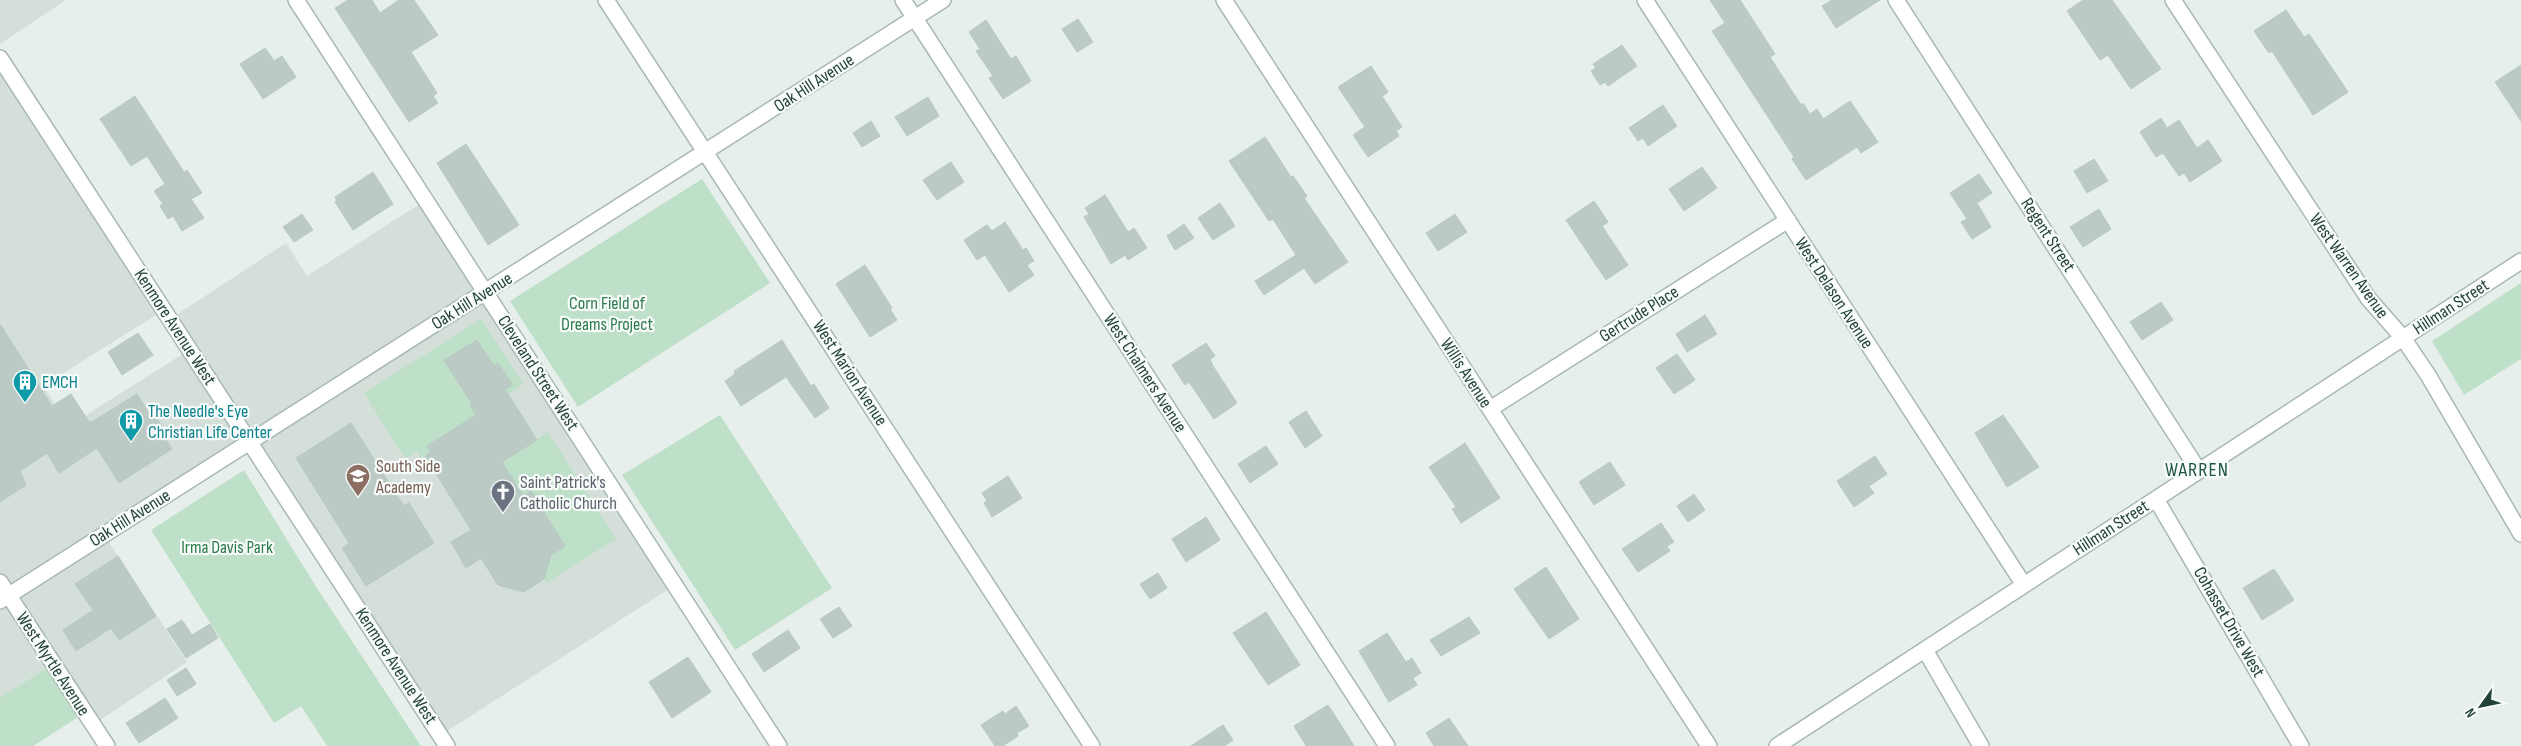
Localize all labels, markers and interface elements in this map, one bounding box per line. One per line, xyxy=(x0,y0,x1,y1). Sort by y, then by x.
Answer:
street label: Oak Hill Avenue xyxy=(770,49,858,117)
street label: Regent Street xyxy=(2016,194,2080,276)
street label: West Warren Avenue xyxy=(2305,209,2393,323)
street label: West Delason Avenue xyxy=(1790,233,1878,353)
street label: Kenmore Avenue West xyxy=(130,265,221,389)
street label: Oak Hill Avenue xyxy=(428,268,516,334)
street label: Hillman Street xyxy=(2409,274,2493,339)
street label: Gertrude Place xyxy=(1595,281,1683,347)
park label: Corn Field of Dreams Project xyxy=(561,293,653,335)
street label: West Chalmers Avenue xyxy=(1099,310,1191,436)
street label: Cleveland Street West xyxy=(493,311,583,435)
street label: West Marion Avenue xyxy=(808,316,892,430)
street label: Willis Avenue xyxy=(1436,334,1496,412)
building icon: EMCH xyxy=(12,369,38,403)
place label: EMCH xyxy=(42,372,78,393)
place label: The Needle's Eye Christian Life Center xyxy=(148,401,272,443)
building icon: The Needle's Eye Christian Life Center xyxy=(118,408,144,442)
place label: South Side Academy xyxy=(375,456,441,498)
district label: WARREN xyxy=(2165,458,2229,482)
school or university icon: South Side Academy xyxy=(345,463,371,497)
place label: Saint Patrick's Catholic Church xyxy=(520,472,617,514)
church icon: Saint Patrick's Catholic Church xyxy=(490,479,516,513)
street label: Oak Hill Avenue xyxy=(86,485,174,551)
street label: Hillman Street xyxy=(2069,495,2153,560)
park label: Irma Davis Park xyxy=(181,537,273,558)
street label: Cohasset Drive West xyxy=(2189,563,2269,681)
street label: Kenmore Avenue West xyxy=(351,604,442,728)
street label: West Myrtle Avenue xyxy=(12,608,94,720)
north arrow xyxy=(2456,681,2506,731)
text: N xyxy=(2461,705,2480,721)

